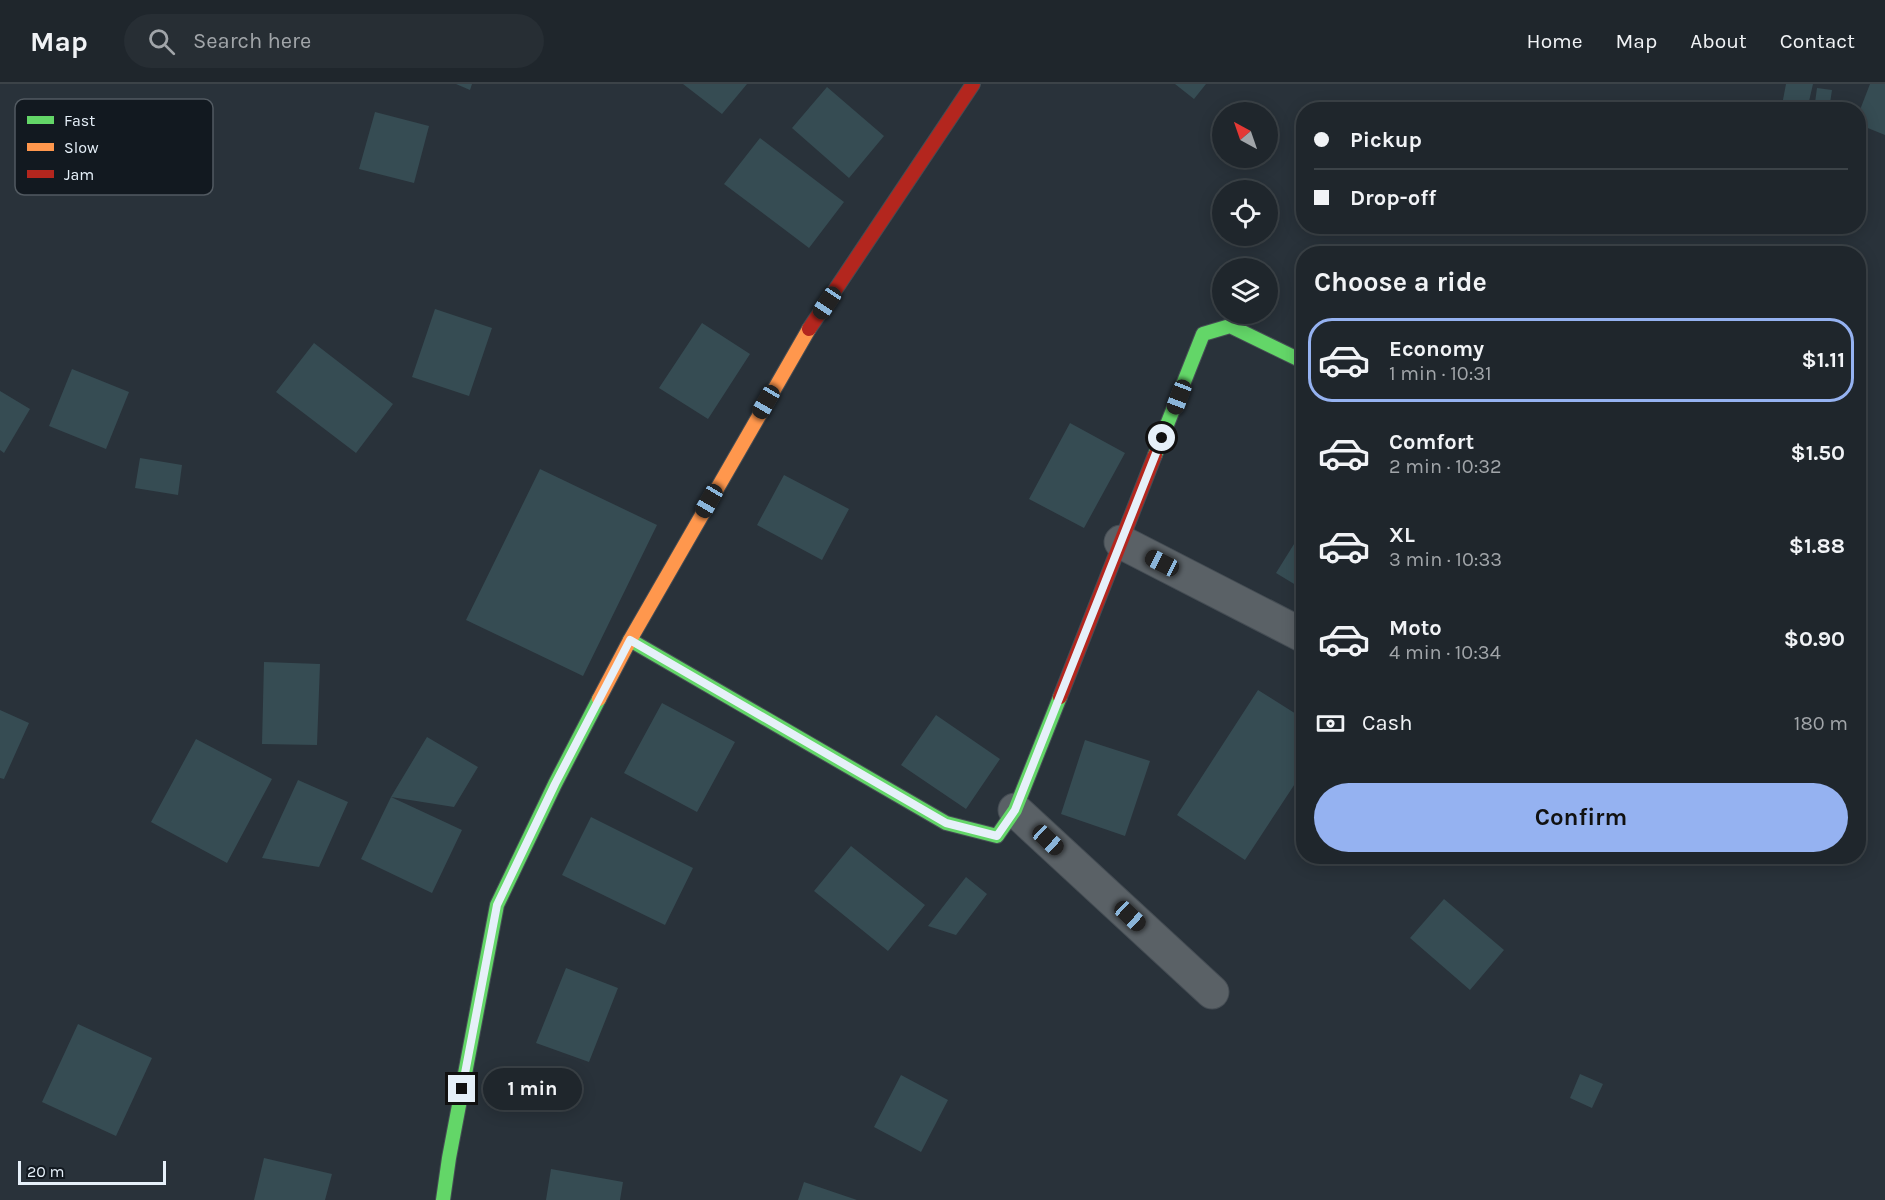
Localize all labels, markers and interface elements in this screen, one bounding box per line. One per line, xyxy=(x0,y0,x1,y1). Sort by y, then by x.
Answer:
search box xyxy=(124,14,544,68)
text: Map xyxy=(30,25,88,58)
icon: search xyxy=(145,25,178,58)
text: Search here xyxy=(193,28,311,54)
text: Home xyxy=(1527,29,1583,53)
text: Map xyxy=(1616,29,1657,53)
text: About xyxy=(1690,29,1747,53)
text: Contact xyxy=(1780,29,1855,53)
legend xyxy=(15,99,213,195)
north arrow xyxy=(1212,102,1278,168)
map controls xyxy=(1212,102,1278,324)
text: Fast xyxy=(64,111,95,130)
text: Pickup xyxy=(1350,127,1422,153)
text: Slow xyxy=(64,138,99,157)
text: Jam xyxy=(64,165,94,184)
button: locate xyxy=(1212,180,1278,246)
text: Drop-off xyxy=(1350,185,1436,211)
button: layers xyxy=(1212,258,1278,324)
text: Choose a ride xyxy=(1314,266,1487,298)
car xyxy=(809,283,845,323)
icon: car xyxy=(1317,333,1371,387)
text: Economy xyxy=(1389,336,1484,362)
text: $1.11 xyxy=(1802,347,1845,373)
text: 1 min · 10:31 xyxy=(1389,362,1492,385)
car xyxy=(1164,377,1194,417)
car xyxy=(749,382,783,422)
route start xyxy=(1148,424,1175,451)
icon: car xyxy=(1317,426,1371,480)
text: Comfort xyxy=(1389,429,1474,455)
text: $1.50 xyxy=(1791,440,1845,466)
text: 2 min · 10:32 xyxy=(1389,455,1502,478)
car xyxy=(692,481,726,521)
icon: car xyxy=(1317,519,1371,573)
text: XL xyxy=(1389,522,1415,548)
text: $1.88 xyxy=(1789,533,1845,559)
car xyxy=(1142,547,1182,579)
text: 3 min · 10:33 xyxy=(1389,548,1502,571)
icon: car xyxy=(1317,612,1371,666)
text: Moto xyxy=(1389,615,1442,641)
text: $0.90 xyxy=(1784,626,1845,652)
text: 4 min · 10:34 xyxy=(1389,641,1501,664)
icon: cash xyxy=(1314,707,1347,740)
text: Cash xyxy=(1362,710,1412,736)
text: 180 m xyxy=(1794,712,1848,735)
button: Confirm xyxy=(1314,783,1848,852)
car xyxy=(1029,821,1067,859)
car xyxy=(1111,897,1149,935)
callout: 1 min xyxy=(483,1068,582,1110)
route end xyxy=(448,1075,475,1102)
text: 1 min xyxy=(507,1077,558,1100)
scale bar xyxy=(18,1158,166,1186)
text: 20 m xyxy=(27,1162,65,1181)

